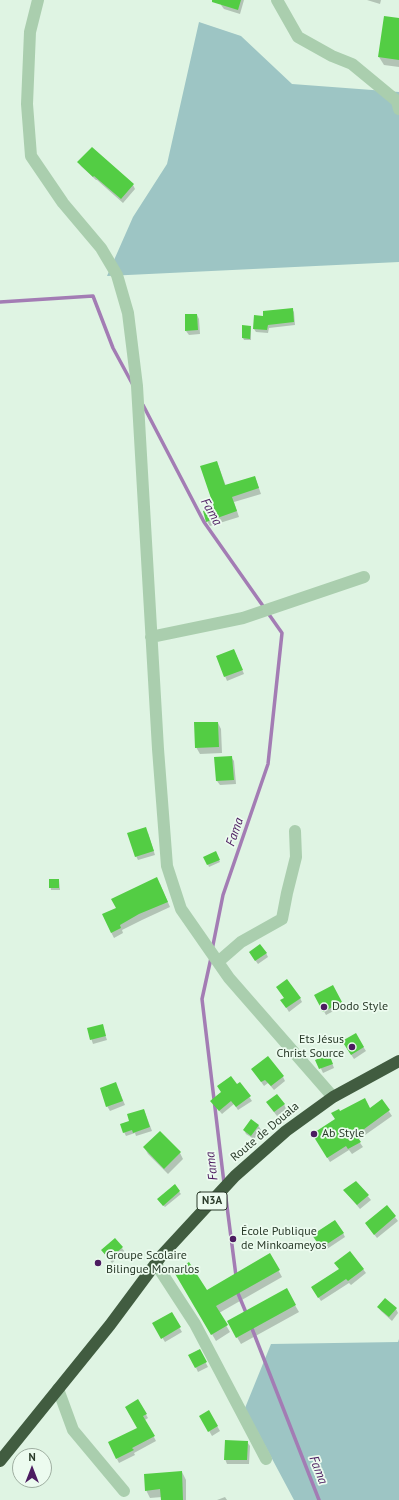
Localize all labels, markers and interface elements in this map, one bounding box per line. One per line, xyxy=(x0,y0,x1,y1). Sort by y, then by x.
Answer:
water label: Fama xyxy=(197,496,225,528)
water label: Fama xyxy=(223,816,247,848)
place label: Dodo Style xyxy=(332,1000,388,1014)
marker: Dodo Style xyxy=(319,1002,329,1012)
place label: Ets Jésus Christ Source xyxy=(276,1033,344,1061)
marker: Ets Jésus Christ Source xyxy=(347,1042,357,1052)
street label: Route de Douala xyxy=(228,1099,302,1165)
place label: Ab Style xyxy=(322,1127,364,1141)
marker: Ab Style xyxy=(309,1129,319,1139)
water label: Fama xyxy=(202,1151,222,1181)
road number: N3A xyxy=(197,1192,227,1210)
place label: École Publique de Minkoameyos xyxy=(241,1225,327,1253)
marker: École Publique de Minkoameyos xyxy=(228,1234,238,1244)
place label: Groupe Scolaire Bilingue Monarlos xyxy=(106,1249,199,1277)
marker: Groupe Scolaire Bilingue Monarlos xyxy=(93,1258,103,1268)
north arrow xyxy=(12,1448,52,1488)
text: N xyxy=(28,1450,36,1464)
water label: Fama xyxy=(306,1454,330,1486)

